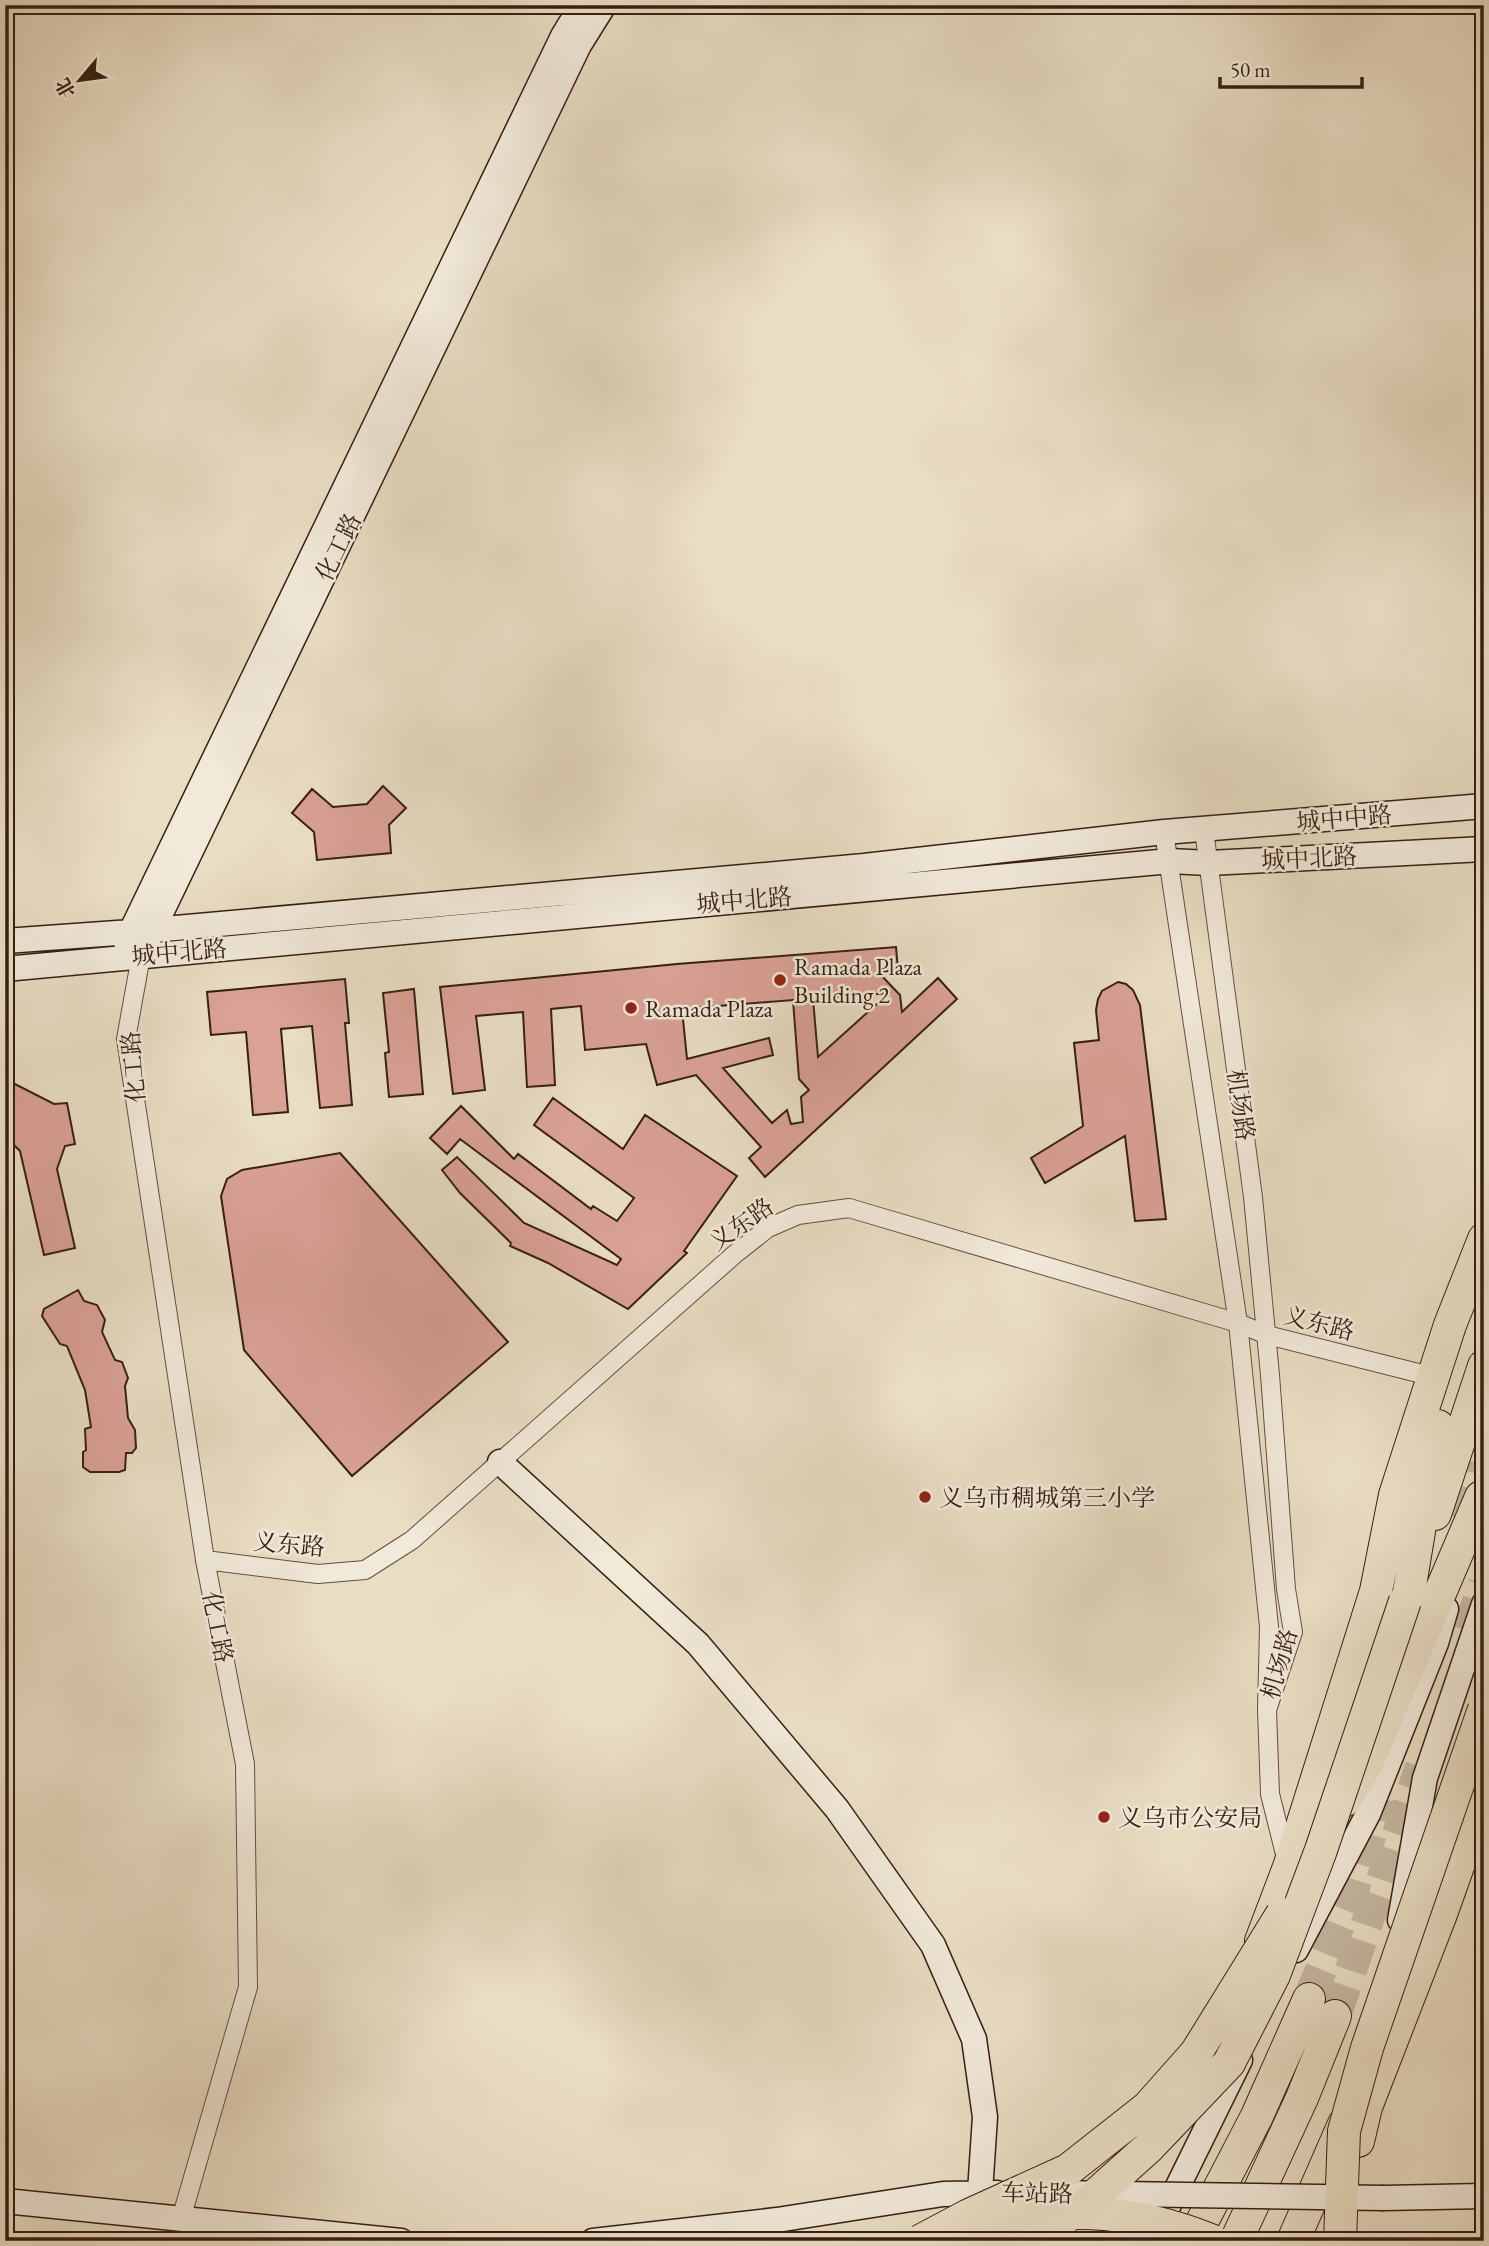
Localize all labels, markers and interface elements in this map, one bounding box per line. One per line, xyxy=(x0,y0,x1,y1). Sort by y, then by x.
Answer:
north arrow xyxy=(46,46,116,116)
scale bar xyxy=(1220,46,1361,90)
text: 50 m xyxy=(1230,56,1271,83)
text: 北 xyxy=(50,74,81,102)
street label: 化工路 xyxy=(308,508,368,586)
street label: 城中中路 xyxy=(1295,798,1393,838)
street label: 城中北路 xyxy=(1260,840,1358,876)
street label: 城中北路 xyxy=(695,880,793,920)
street label: 城中北路 xyxy=(130,932,228,972)
place label: Ramada Plaza Building 2 xyxy=(794,951,923,1010)
marker: Ramada Plaza Building 2 xyxy=(772,972,788,988)
place label: Ramada Plaza xyxy=(645,993,774,1024)
marker: Ramada Plaza xyxy=(623,1000,639,1016)
street label: 化工路 xyxy=(114,1030,152,1104)
street label: 机场路 xyxy=(1221,1067,1261,1143)
street label: 义东路 xyxy=(703,1191,779,1257)
street label: 义东路 xyxy=(1280,1299,1358,1347)
place label: 义乌市稠城第三小学 xyxy=(939,1482,1155,1513)
marker: 义乌市稠城第三小学 xyxy=(917,1489,933,1505)
street label: 义东路 xyxy=(252,1525,326,1563)
street label: 化工路 xyxy=(196,1589,240,1665)
street label: 机场路 xyxy=(1254,1625,1304,1703)
place label: 义乌市公安局 xyxy=(1118,1802,1262,1833)
marker: 义乌市公安局 xyxy=(1096,1809,1112,1825)
street label: 车站路 xyxy=(1001,2177,1073,2209)

